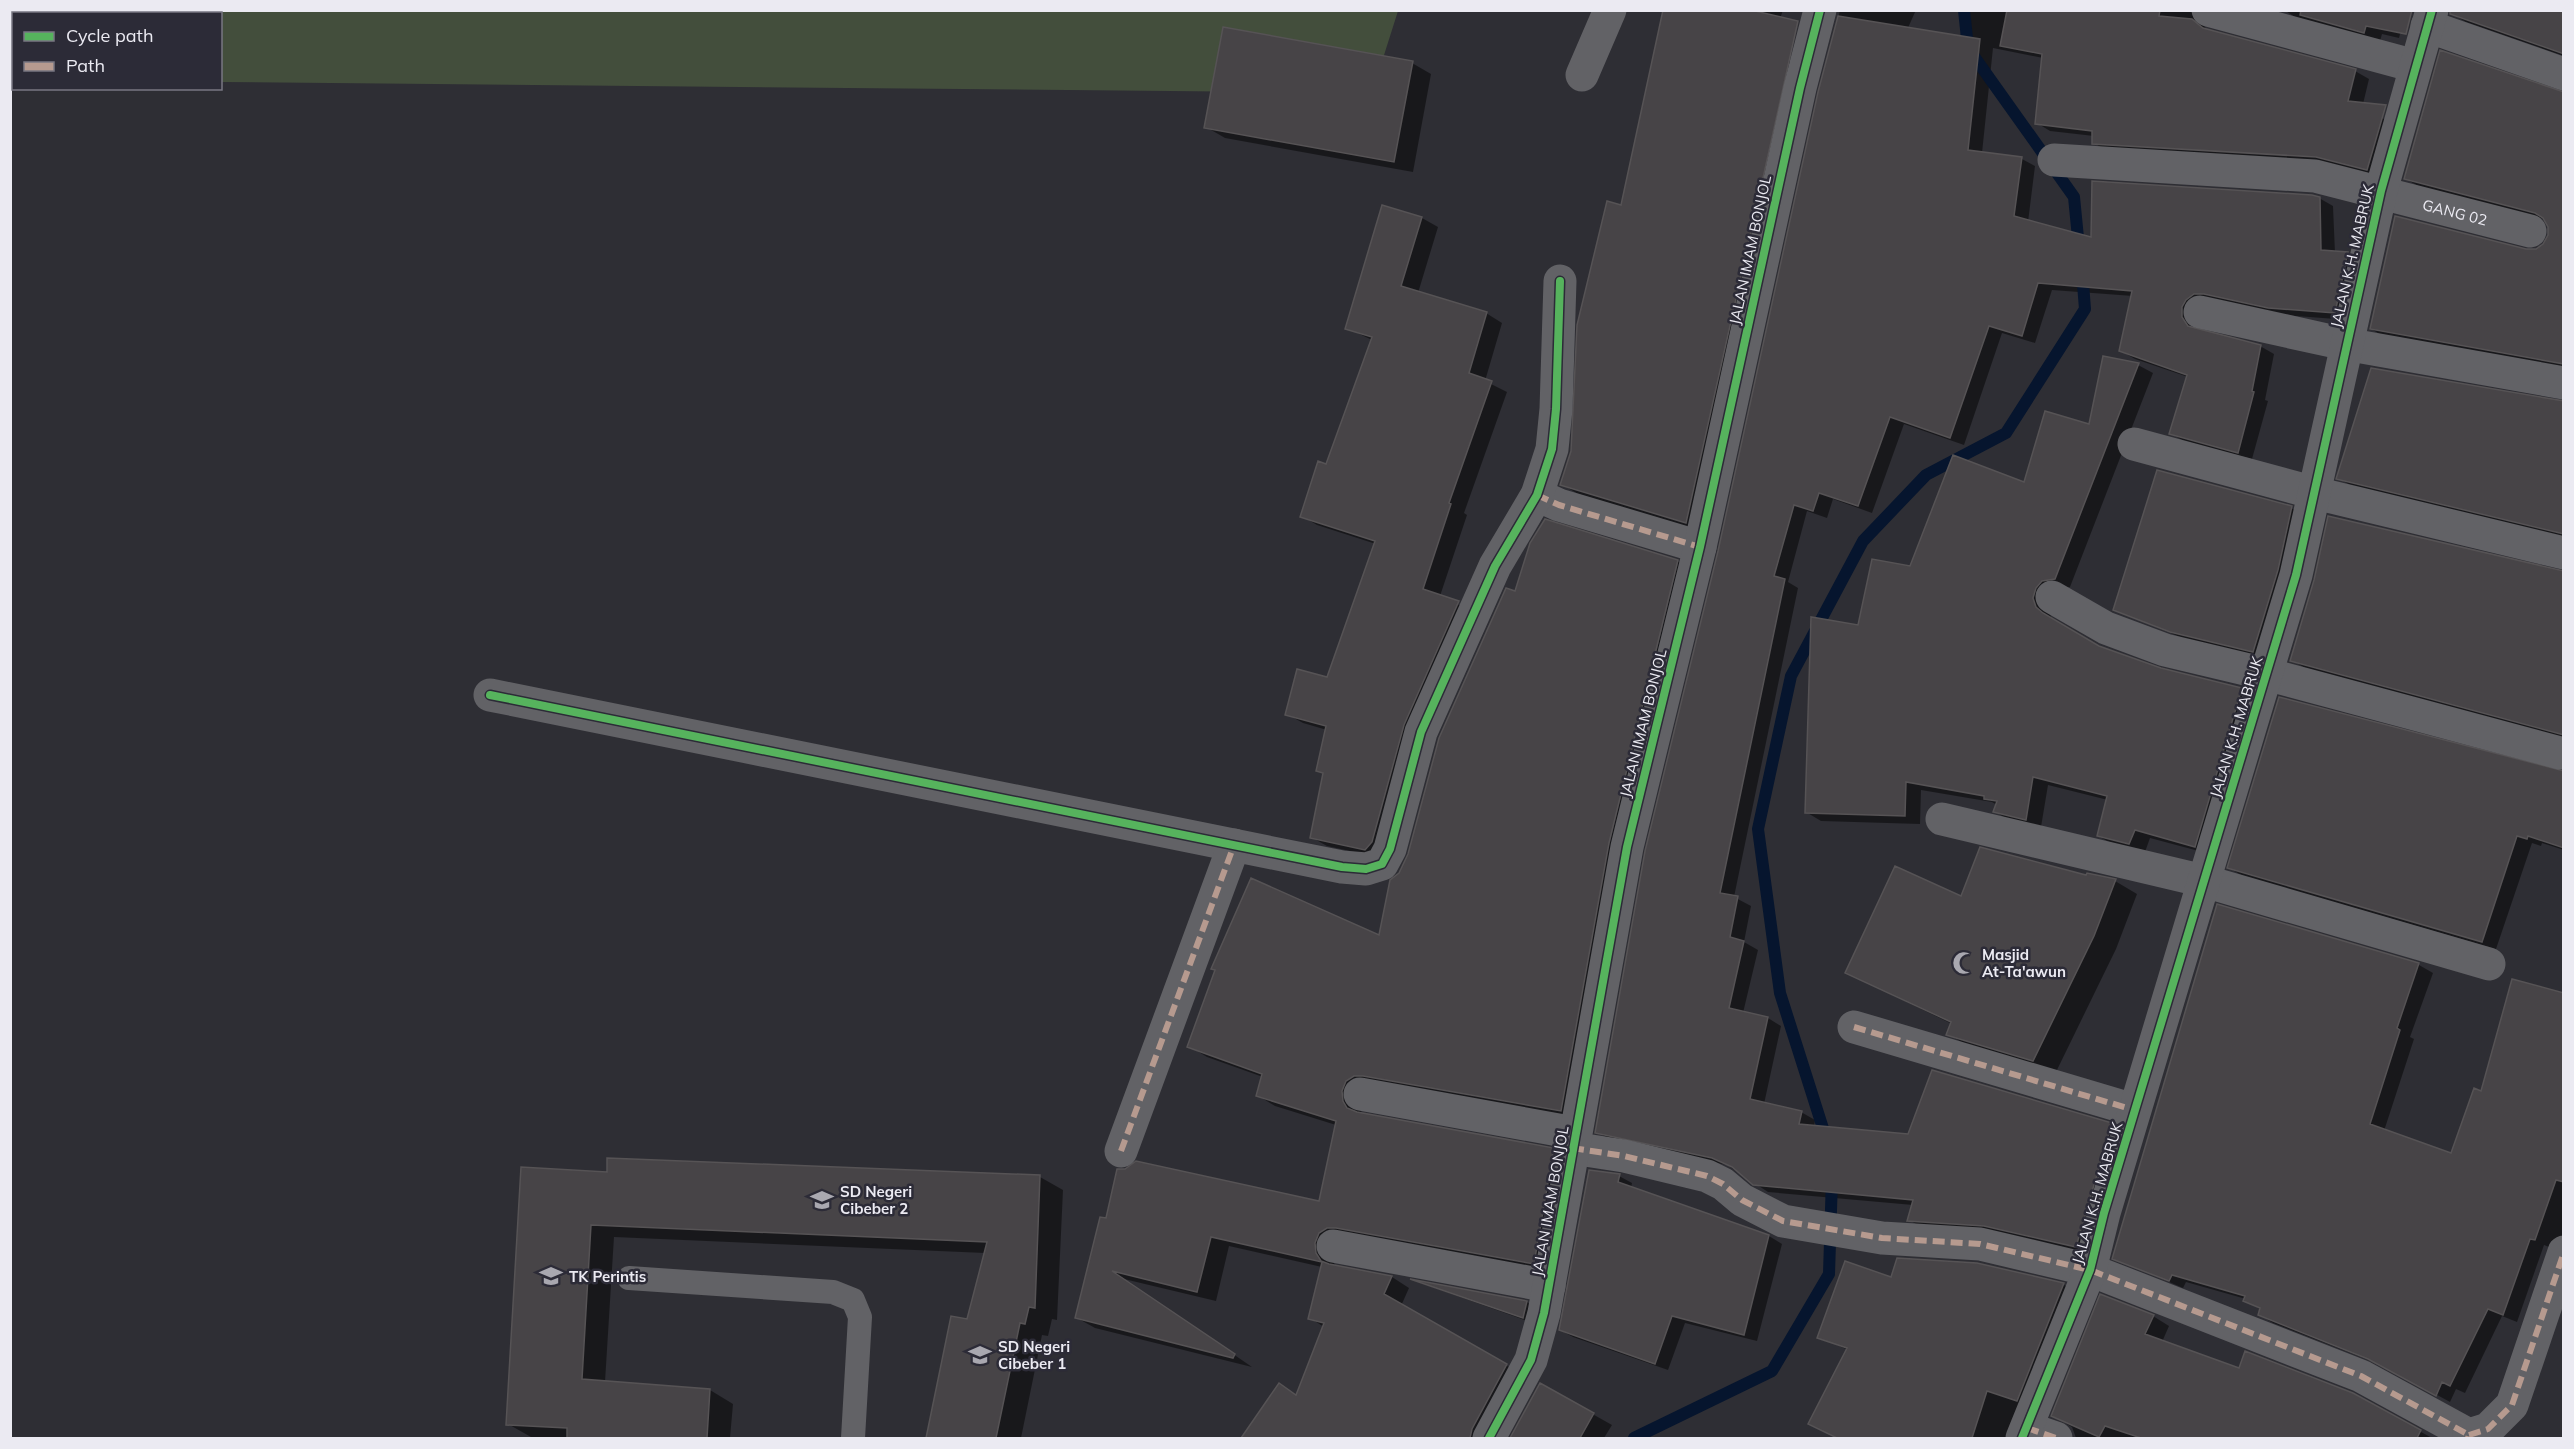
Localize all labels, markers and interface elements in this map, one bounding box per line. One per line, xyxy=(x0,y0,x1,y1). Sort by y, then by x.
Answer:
legend xyxy=(12,12,222,90)
text: Cycle path xyxy=(66,24,153,47)
text: Path xyxy=(66,54,105,77)
street label: JALAN IMAM BONJOL xyxy=(1725,174,1775,326)
street label: JALAN K.H. MABRUK xyxy=(2326,182,2378,330)
street label: GANG 02 xyxy=(2421,194,2489,229)
street label: JALAN IMAM BONJOL xyxy=(1615,647,1671,799)
street label: JALAN K.H. MABRUK xyxy=(2205,654,2267,800)
place label: Masjid At-Ta'awun xyxy=(1982,945,2066,981)
mosque icon: Masjid At-Ta'awun xyxy=(1951,950,1977,976)
street label: JALAN K.H. MABRUK xyxy=(2068,1119,2127,1266)
street label: JALAN IMAM BONJOL xyxy=(1527,1124,1573,1278)
place label: SD Negeri Cibeber 2 xyxy=(840,1182,912,1218)
school or university icon: SD Negeri Cibeber 2 xyxy=(809,1187,835,1213)
school or university icon: TK Perintis xyxy=(538,1263,564,1289)
place label: TK Perintis xyxy=(569,1267,646,1286)
place label: SD Negeri Cibeber 1 xyxy=(998,1337,1070,1373)
school or university icon: SD Negeri Cibeber 1 xyxy=(967,1342,993,1368)

